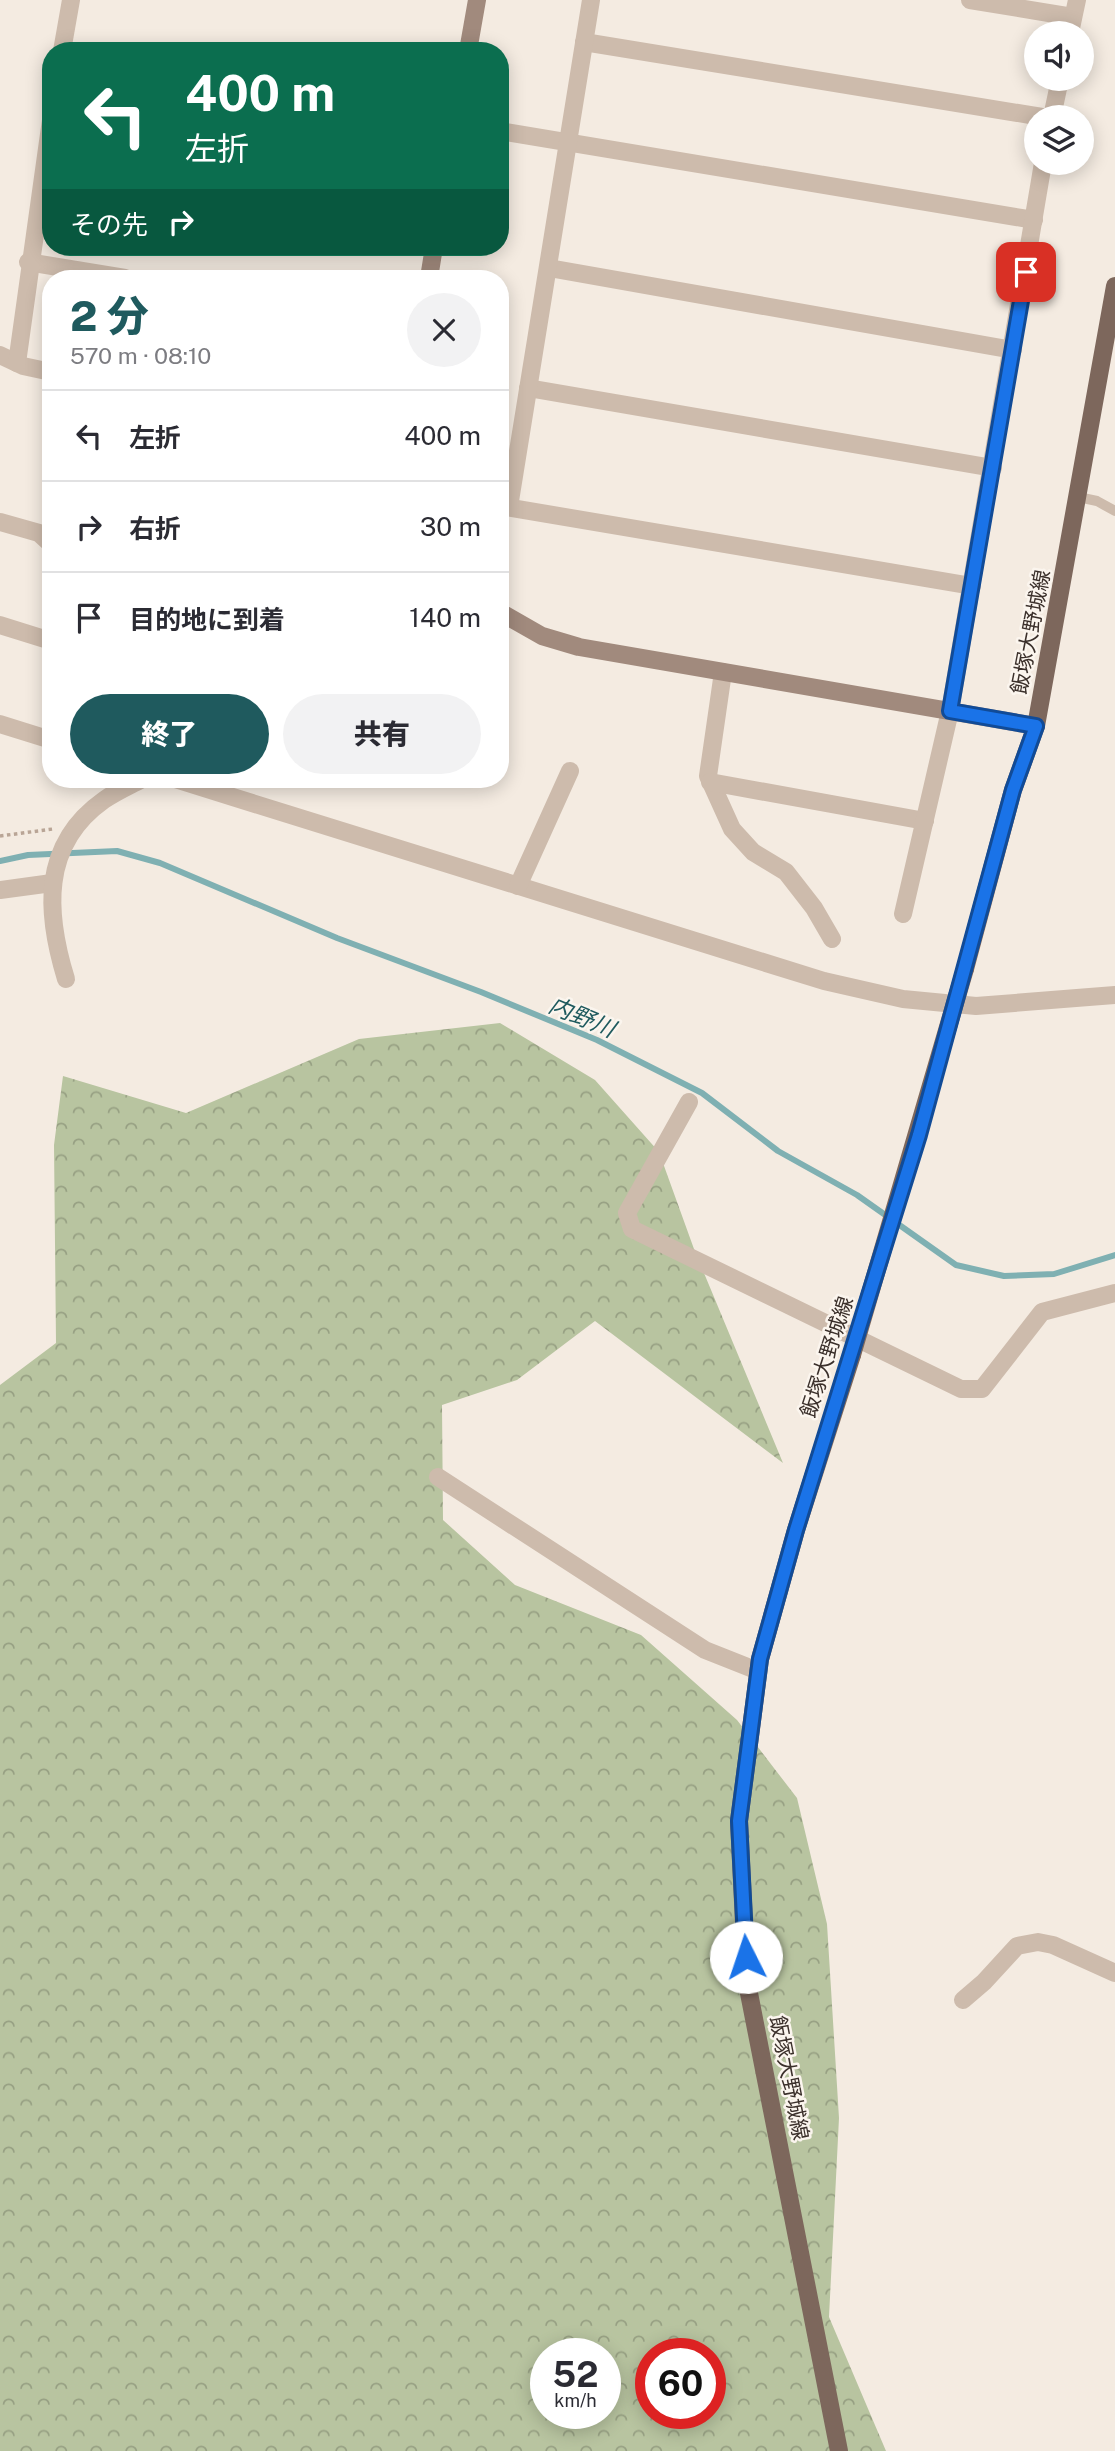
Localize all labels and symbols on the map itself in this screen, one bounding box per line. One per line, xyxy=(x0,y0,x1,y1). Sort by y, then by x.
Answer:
pin xyxy=(996,242,1056,302)
street label: 飯塚大野城線 xyxy=(1006,568,1055,696)
water label: 内野川 xyxy=(545,991,622,1044)
street label: 飯塚大野城線 xyxy=(795,1293,858,1421)
position arrow xyxy=(709,1920,783,1994)
street label: 飯塚大野城線 xyxy=(765,2014,814,2142)
speed limit sign: 60 xyxy=(635,2338,726,2429)

